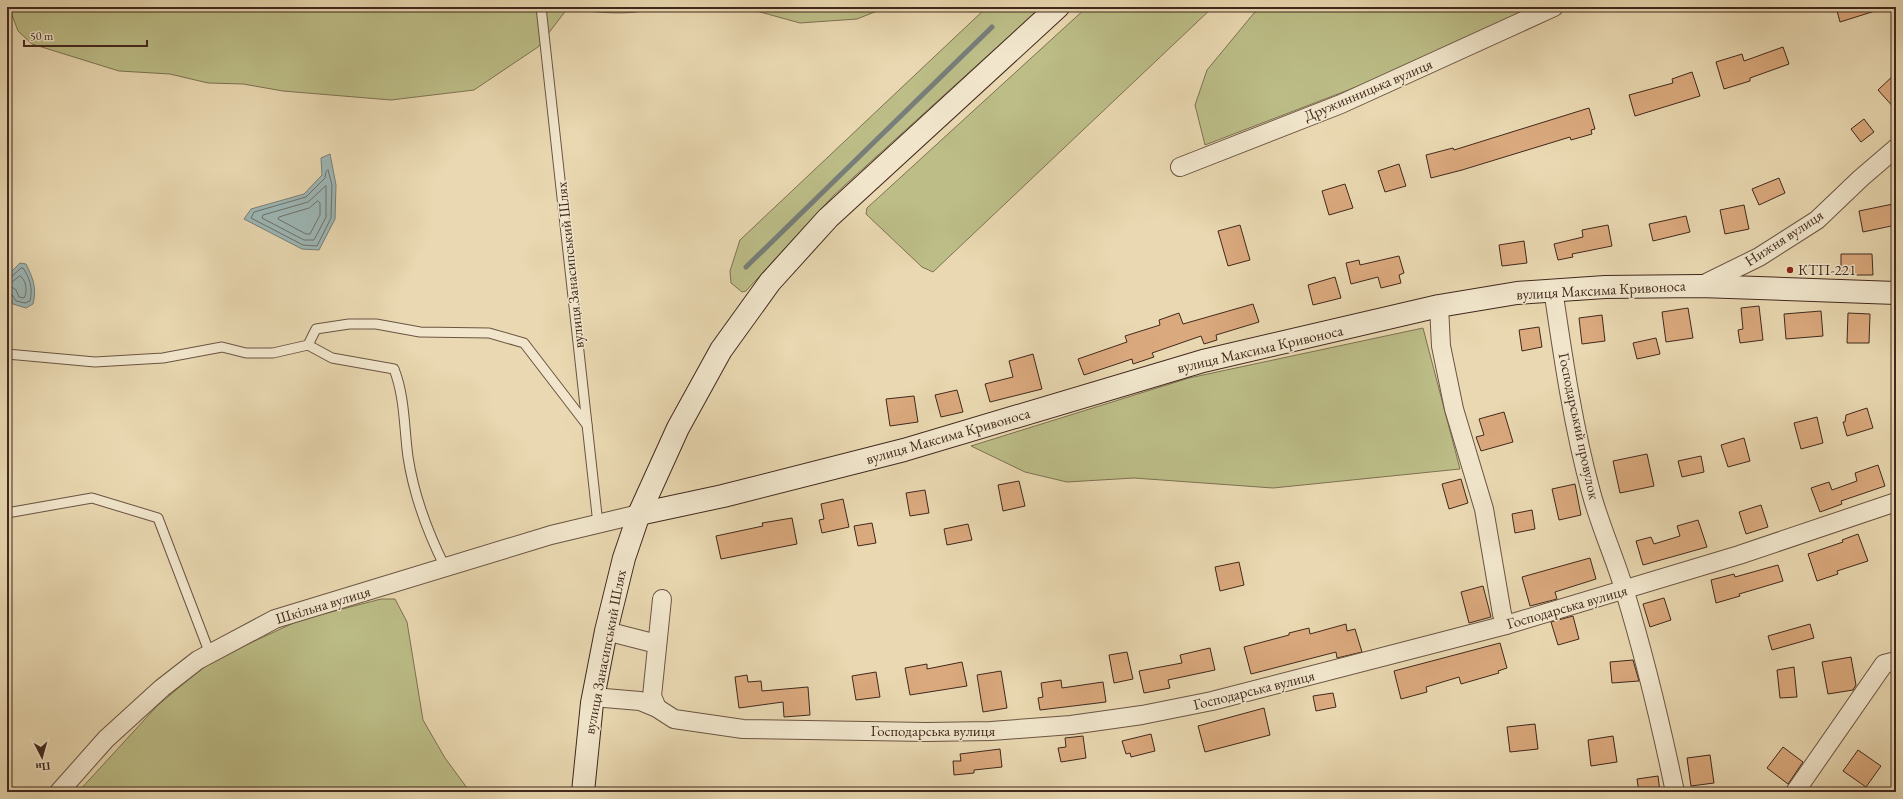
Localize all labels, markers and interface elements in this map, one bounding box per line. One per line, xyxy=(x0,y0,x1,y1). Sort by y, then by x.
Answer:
scale bar xyxy=(24,22,147,48)
text: 50 m xyxy=(30,28,54,44)
street label: Дружинницька вулиця xyxy=(1301,54,1435,125)
street label: вулиця Занасипський Шлях xyxy=(551,180,588,349)
street label: Нижня вулиця xyxy=(1741,205,1827,270)
place label: КТП-221 xyxy=(1798,260,1856,279)
marker: КТП-221 xyxy=(1785,265,1795,275)
street label: вулиця Максима Кривоноса xyxy=(1516,276,1686,303)
street label: вулиця Максима Кривоноса xyxy=(1175,320,1345,377)
street label: Господарський провулок xyxy=(1555,351,1604,501)
street label: вулиця Максима Кривоноса xyxy=(864,403,1032,468)
street label: вулиця Занасипський Шлях xyxy=(579,567,630,736)
street label: Господарська вулиця xyxy=(1504,580,1630,633)
street label: Шкільна вулиця xyxy=(273,581,373,628)
street label: Господарська вулиця xyxy=(1191,665,1317,714)
street label: Господарська вулиця xyxy=(871,721,996,740)
north arrow xyxy=(22,737,62,777)
text: Пн xyxy=(34,759,51,775)

